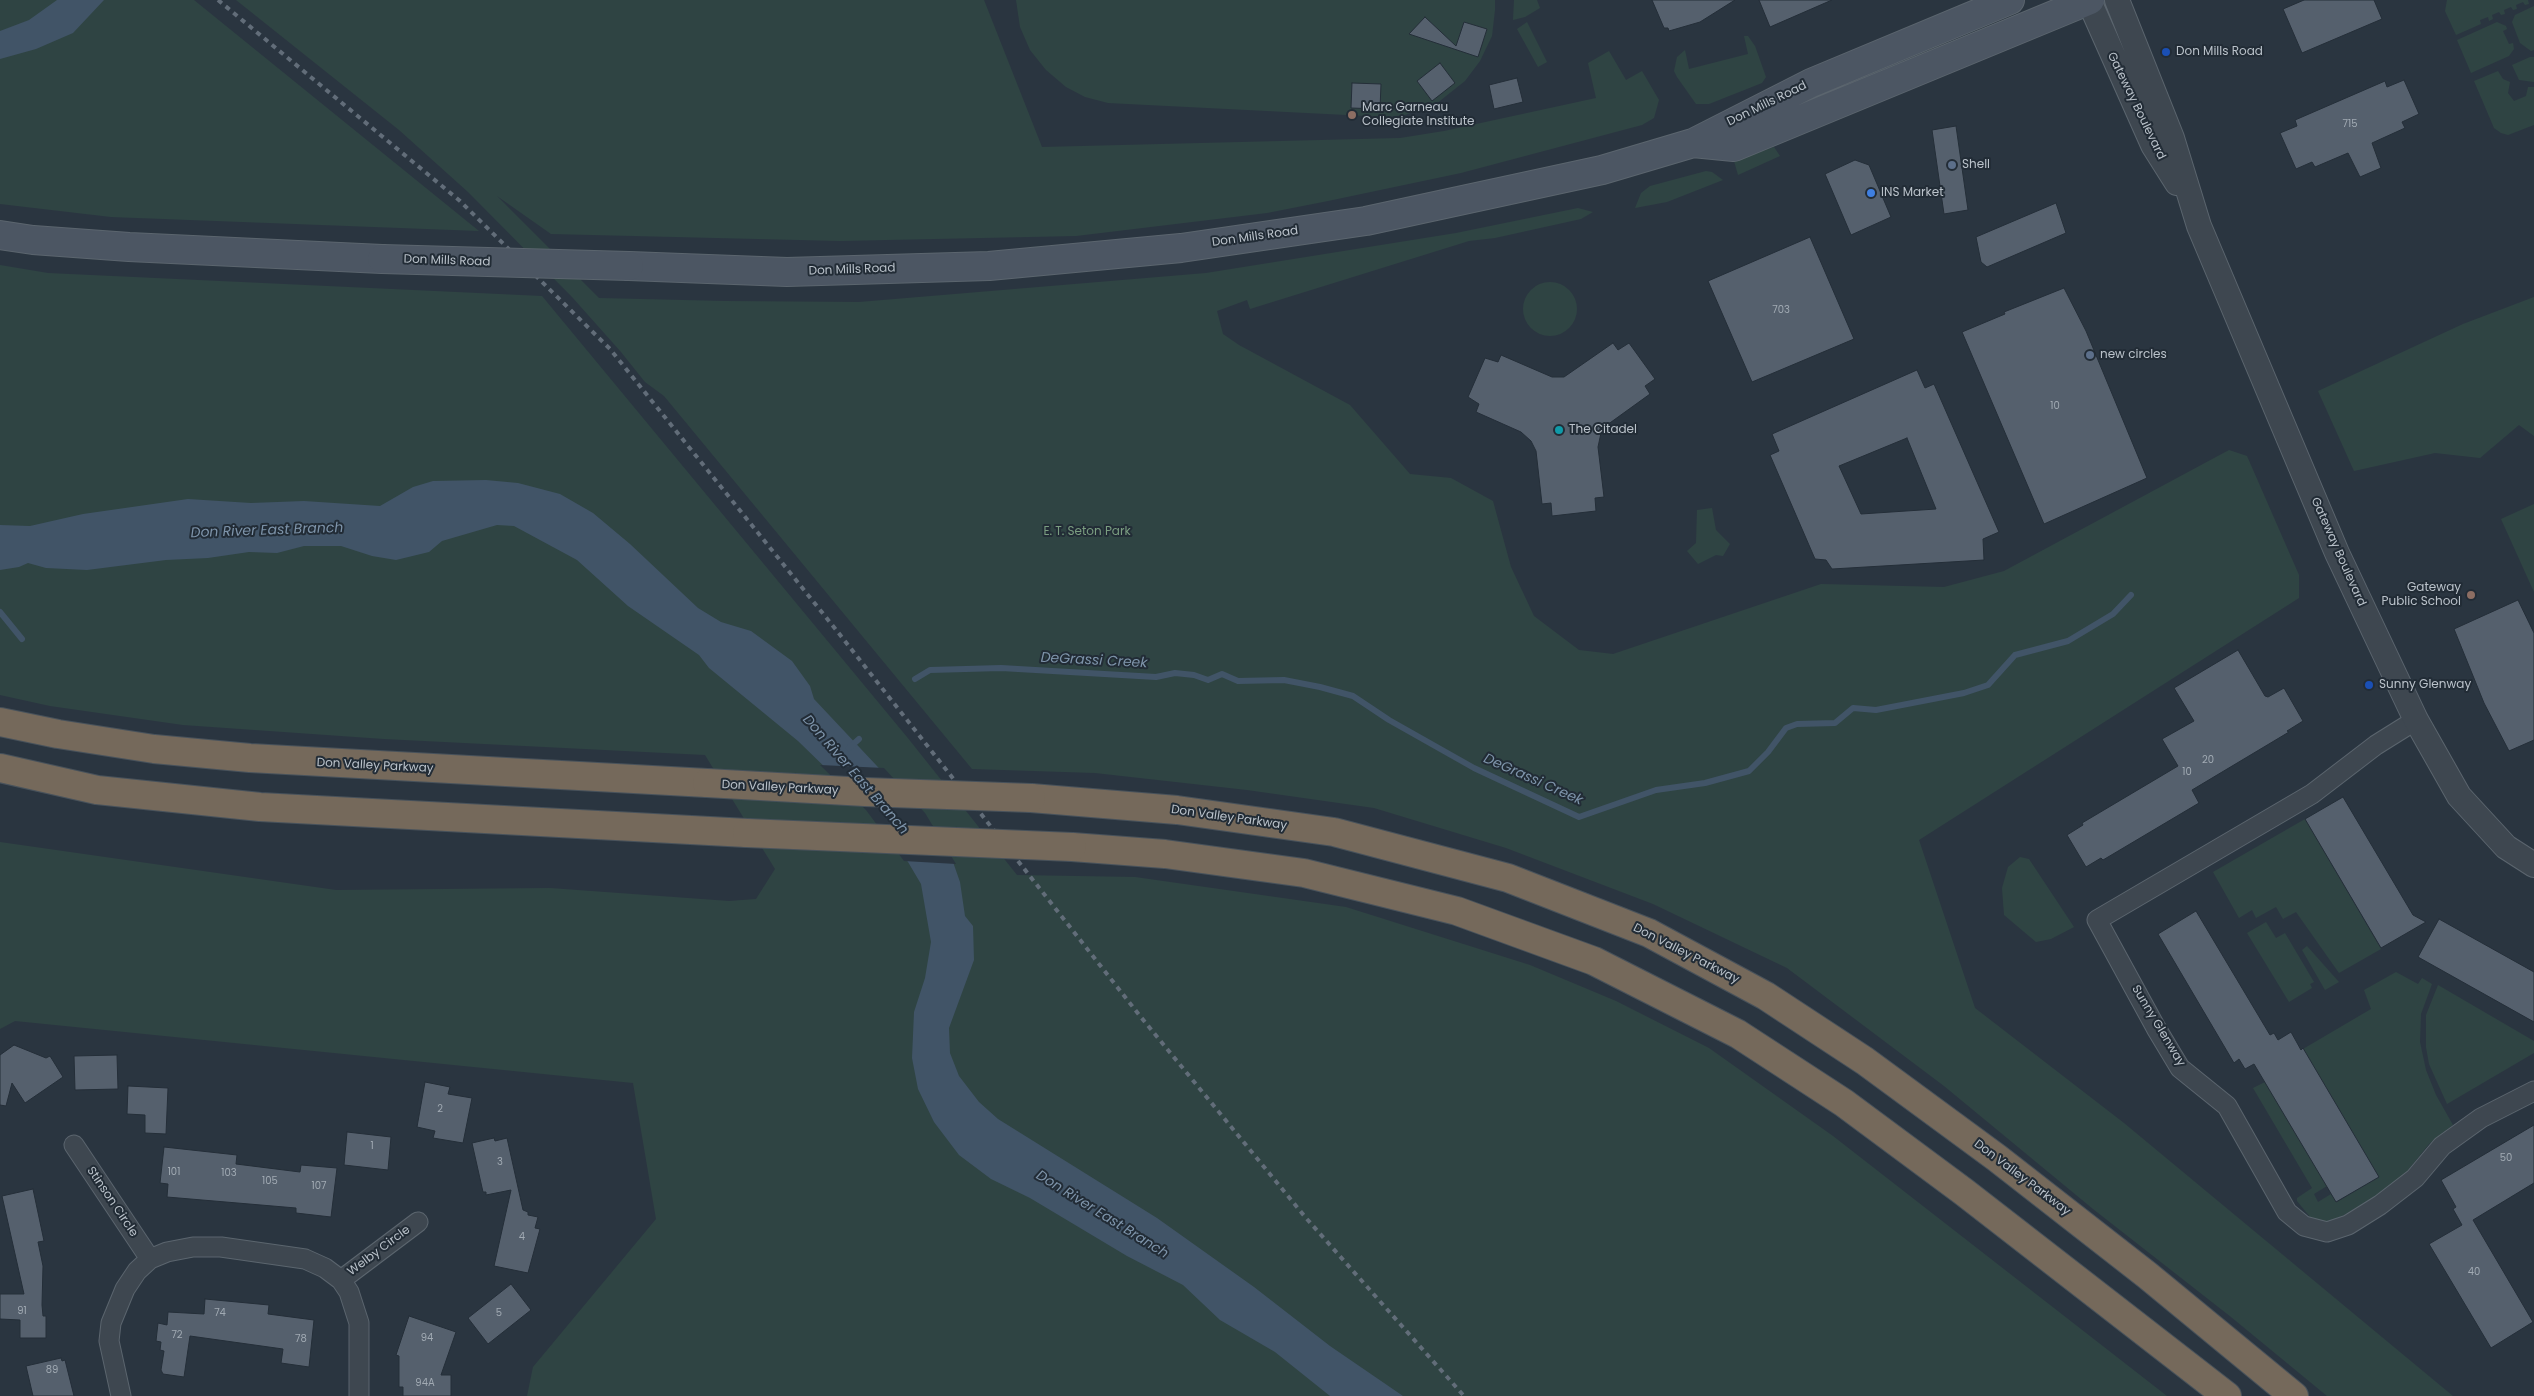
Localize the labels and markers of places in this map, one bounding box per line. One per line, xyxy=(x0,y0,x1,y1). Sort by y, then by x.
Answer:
place label: Don Mills Road xyxy=(2176,45,2263,59)
marker: Don Mills Road xyxy=(2160,46,2172,58)
place label: Marc Garneau Collegiate Institute xyxy=(1362,101,1475,129)
marker: Marc Garneau Collegiate Institute xyxy=(1346,109,1358,121)
place label: Shell xyxy=(1962,158,1990,172)
marker: Shell xyxy=(1946,159,1958,171)
place label: INS Market xyxy=(1881,186,1944,200)
marker: INS Market xyxy=(1865,187,1877,199)
place label: new circles xyxy=(2100,348,2167,362)
marker: new circles xyxy=(2084,349,2096,361)
place label: The Citadel xyxy=(1569,423,1637,437)
marker: The Citadel xyxy=(1553,424,1565,436)
place label: Gateway Public School xyxy=(2382,581,2461,609)
marker: Gateway Public School xyxy=(2465,589,2477,601)
place label: Sunny Glenway xyxy=(2379,678,2471,692)
marker: Sunny Glenway xyxy=(2363,679,2375,691)

